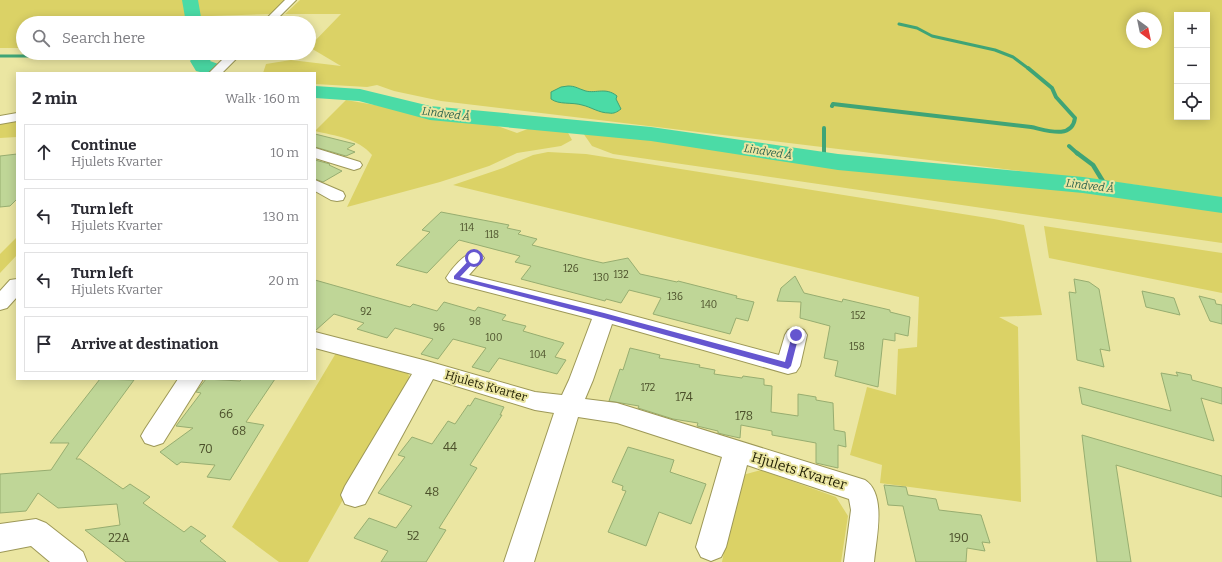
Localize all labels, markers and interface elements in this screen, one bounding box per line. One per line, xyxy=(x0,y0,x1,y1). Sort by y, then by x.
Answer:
north arrow xyxy=(1126,12,1162,48)
map controls xyxy=(1174,12,1210,120)
button: + xyxy=(1174,12,1210,48)
search box xyxy=(16,16,316,60)
icon: search xyxy=(30,27,52,49)
text: Search here xyxy=(62,29,145,47)
button: − xyxy=(1174,48,1210,84)
button: locate xyxy=(1174,84,1210,120)
text: 2 min xyxy=(32,88,77,109)
text: Walk · 160 m xyxy=(225,91,300,106)
water label: Lindved Å xyxy=(421,104,471,123)
text: Continue xyxy=(71,136,137,154)
icon: ahead xyxy=(33,141,55,163)
water label: Lindved Å xyxy=(743,141,793,162)
text: 10 m xyxy=(270,145,299,160)
text: Hjulets Kvarter xyxy=(71,154,163,169)
water label: Lindved Å xyxy=(1065,176,1115,195)
text: Turn left xyxy=(71,200,133,218)
icon: left xyxy=(33,205,55,227)
text: 130 m xyxy=(263,209,299,224)
text: Hjulets Kvarter xyxy=(71,218,163,233)
house number: 114 xyxy=(460,222,474,234)
house number: 118 xyxy=(485,229,499,241)
route start xyxy=(465,249,483,267)
house number: 126 xyxy=(563,263,579,275)
text: Turn left xyxy=(71,264,133,282)
icon: left xyxy=(33,269,55,291)
house number: 132 xyxy=(613,269,629,281)
house number: 130 xyxy=(593,272,609,284)
text: 20 m xyxy=(269,273,299,288)
text: Hjulets Kvarter xyxy=(71,282,163,297)
house number: 136 xyxy=(667,291,683,303)
house number: 140 xyxy=(701,299,717,311)
house number: 92 xyxy=(360,306,372,318)
house number: 152 xyxy=(851,310,865,322)
house number: 98 xyxy=(469,316,481,328)
house number: 96 xyxy=(433,322,445,334)
route end xyxy=(787,326,805,344)
house number: 100 xyxy=(486,332,502,344)
icon: arrive xyxy=(33,333,55,355)
text: Arrive at destination xyxy=(71,335,218,353)
house number: 158 xyxy=(849,341,865,353)
house number: 104 xyxy=(530,349,546,361)
street label: Hjulets Kvarter xyxy=(443,368,529,405)
house number: 172 xyxy=(641,382,655,394)
house number: 174 xyxy=(675,390,693,404)
house number: 66 xyxy=(219,407,233,421)
house number: 178 xyxy=(735,409,753,423)
house number: 68 xyxy=(232,424,246,438)
house number: 44 xyxy=(443,440,457,454)
house number: 70 xyxy=(199,442,213,456)
street label: Hjulets Kvarter xyxy=(749,448,849,494)
house number: 48 xyxy=(425,485,439,499)
house number: 52 xyxy=(407,529,419,543)
house number: 22A xyxy=(108,531,130,545)
house number: 190 xyxy=(949,531,969,545)

